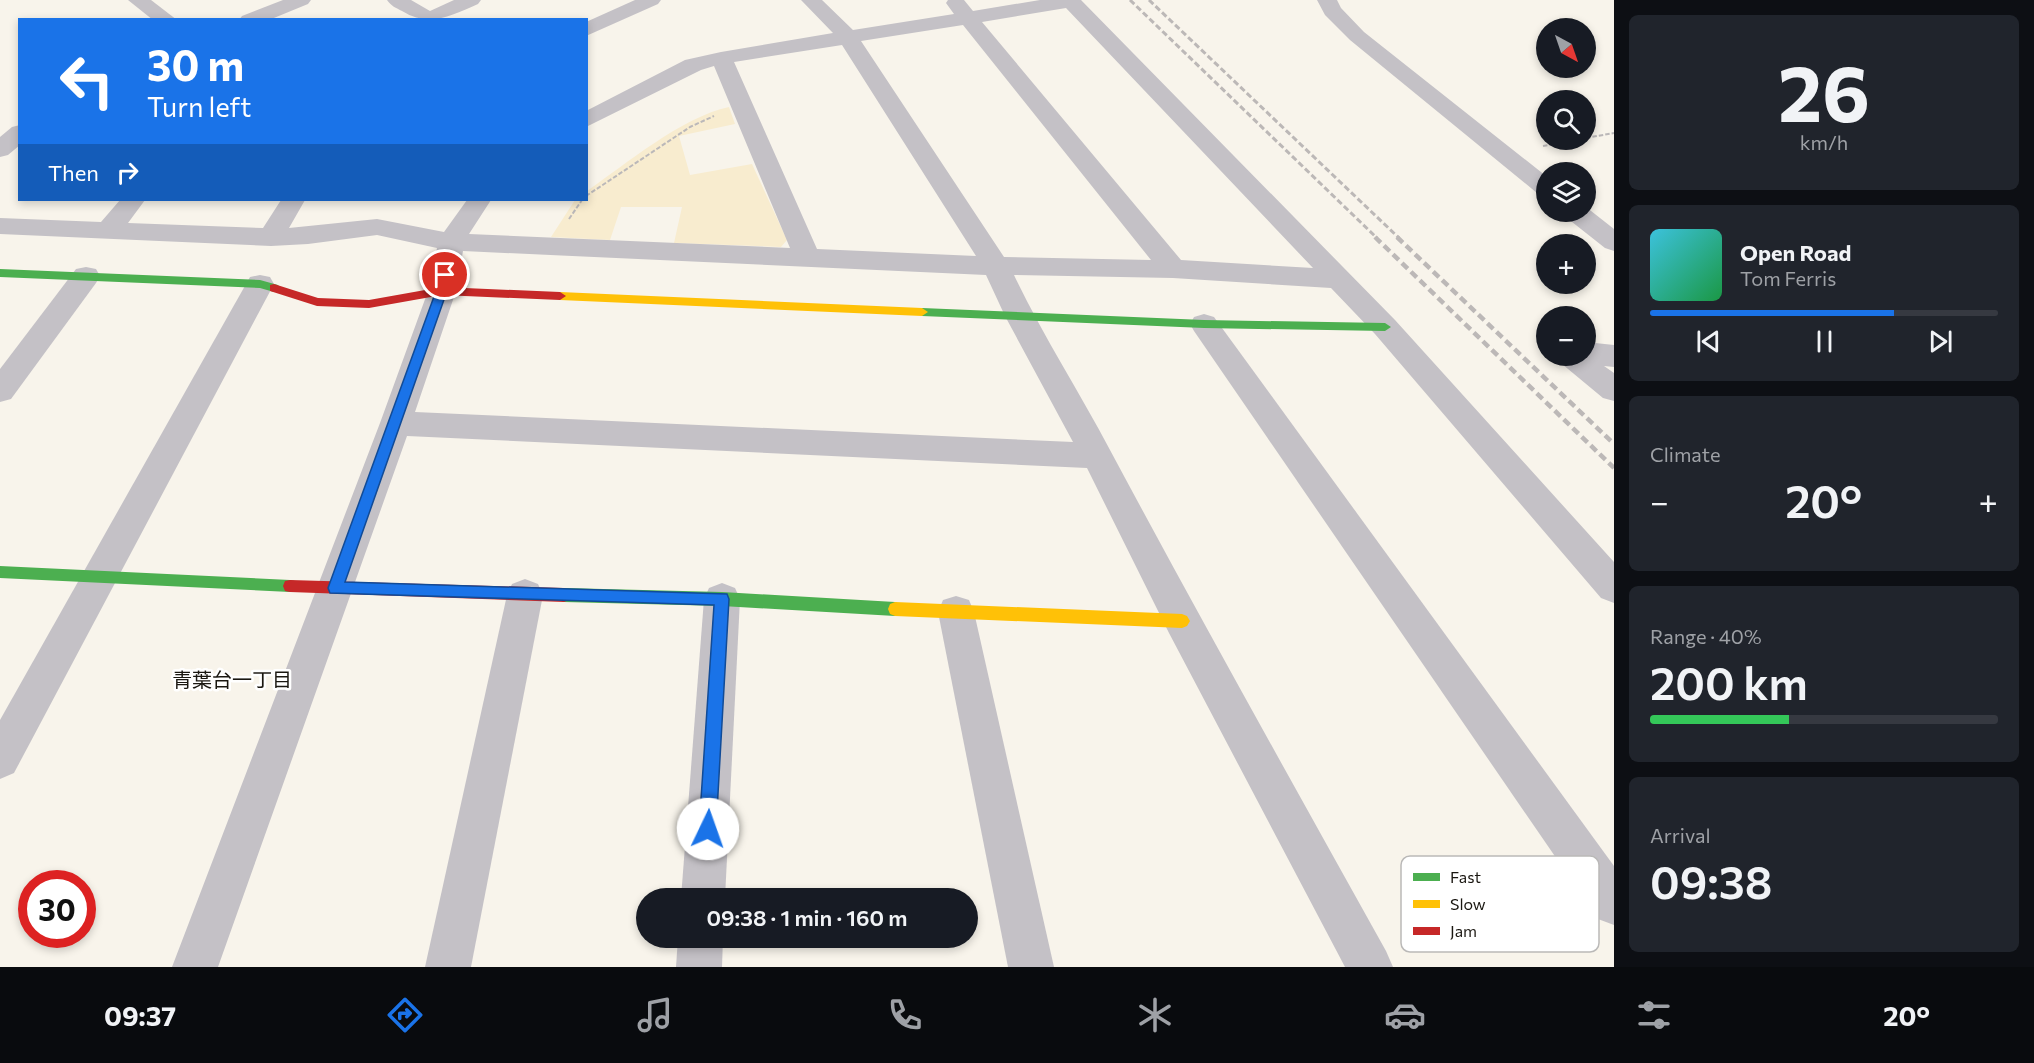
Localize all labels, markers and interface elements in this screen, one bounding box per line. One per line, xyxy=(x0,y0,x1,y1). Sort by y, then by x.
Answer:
north arrow xyxy=(1536,18,1596,78)
map controls xyxy=(1536,18,1596,366)
text: 30 m xyxy=(147,38,244,90)
icon: left xyxy=(48,42,126,120)
text: 26 xyxy=(1778,43,1870,138)
text: Turn left xyxy=(147,90,251,123)
button: search xyxy=(1536,90,1596,150)
text: km/h xyxy=(1800,130,1848,154)
icon: right xyxy=(111,156,144,189)
text: Then xyxy=(48,159,99,186)
button: layers xyxy=(1536,162,1596,222)
button: + xyxy=(1536,234,1596,294)
text: Open Road xyxy=(1740,239,1851,266)
pin xyxy=(419,249,470,300)
icon: arrive xyxy=(428,258,461,291)
text: Tom Ferris xyxy=(1740,266,1836,290)
button: − xyxy=(1536,306,1596,366)
icon: previous xyxy=(1692,325,1725,358)
icon: pause xyxy=(1808,325,1841,358)
icon: next xyxy=(1924,325,1957,358)
text: Climate xyxy=(1650,442,1720,466)
text: 20° xyxy=(1785,472,1862,527)
text: − xyxy=(1650,480,1669,521)
text: + xyxy=(1979,480,1998,521)
text: Range · 40% xyxy=(1650,624,1762,648)
text: 200 km xyxy=(1650,654,1808,709)
district label: 青葉台一丁目 xyxy=(172,667,292,691)
position arrow xyxy=(676,797,740,861)
text: Arrival xyxy=(1650,823,1711,847)
text: 09:38 xyxy=(1650,853,1773,908)
legend xyxy=(1401,856,1599,952)
text: Fast xyxy=(1450,867,1481,886)
speed limit sign: 30 xyxy=(18,870,96,948)
text: Slow xyxy=(1450,894,1486,913)
text: 09:38 · 1 min · 160 m xyxy=(707,904,907,931)
text: Jam xyxy=(1450,921,1477,940)
icon: directions xyxy=(384,994,426,1036)
icon: music xyxy=(634,994,676,1036)
icon: phone xyxy=(884,994,926,1036)
icon: climate xyxy=(1134,994,1176,1036)
icon: car xyxy=(1384,994,1426,1036)
icon: filters xyxy=(1633,994,1675,1036)
text: 09:37 xyxy=(104,999,176,1032)
text: 20° xyxy=(1883,999,1930,1032)

